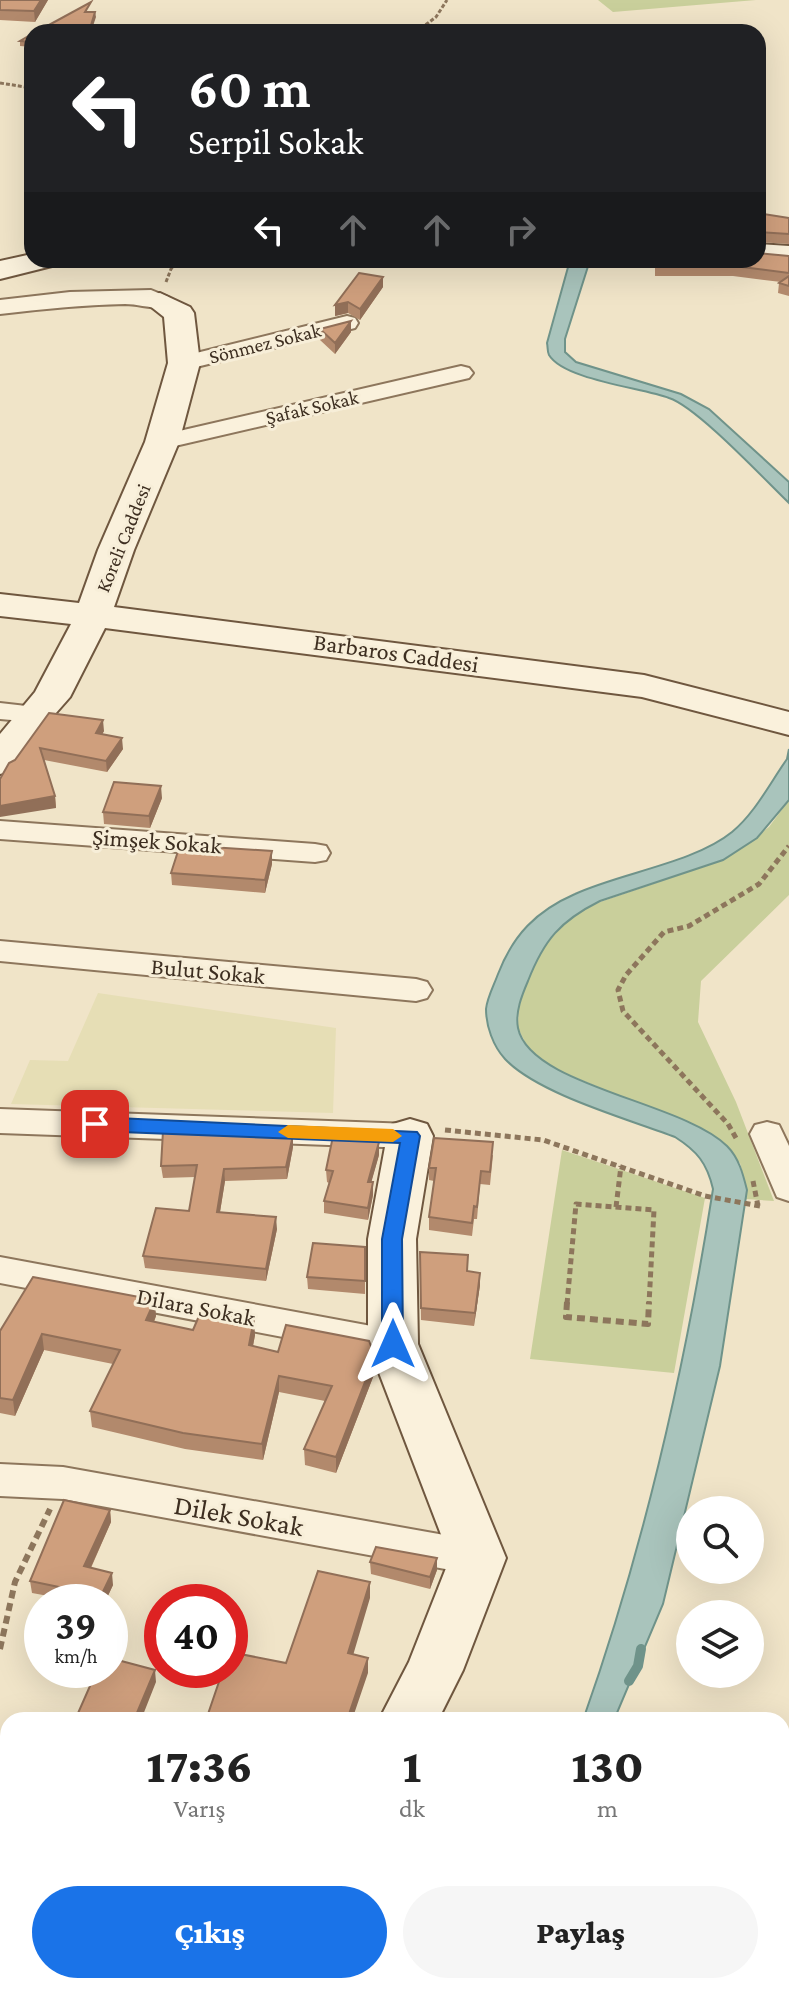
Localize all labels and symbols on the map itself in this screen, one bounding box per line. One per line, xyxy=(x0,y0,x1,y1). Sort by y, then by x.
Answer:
street label: Sönmez Sokak xyxy=(207,318,324,368)
street label: Şafak Sokak xyxy=(263,386,361,429)
street label: Koreli Caddesi xyxy=(91,481,155,595)
street label: Barbaros Caddesi xyxy=(312,628,480,677)
street label: Şimşek Sokak xyxy=(91,823,223,859)
street label: Bulut Sokak xyxy=(150,952,267,989)
pin xyxy=(61,1090,129,1158)
street label: Dilara Sokak xyxy=(134,1282,258,1331)
position arrow xyxy=(351,1302,435,1386)
street label: Dilek Sokak xyxy=(172,1489,307,1542)
speed limit sign: 40 xyxy=(144,1584,248,1688)

